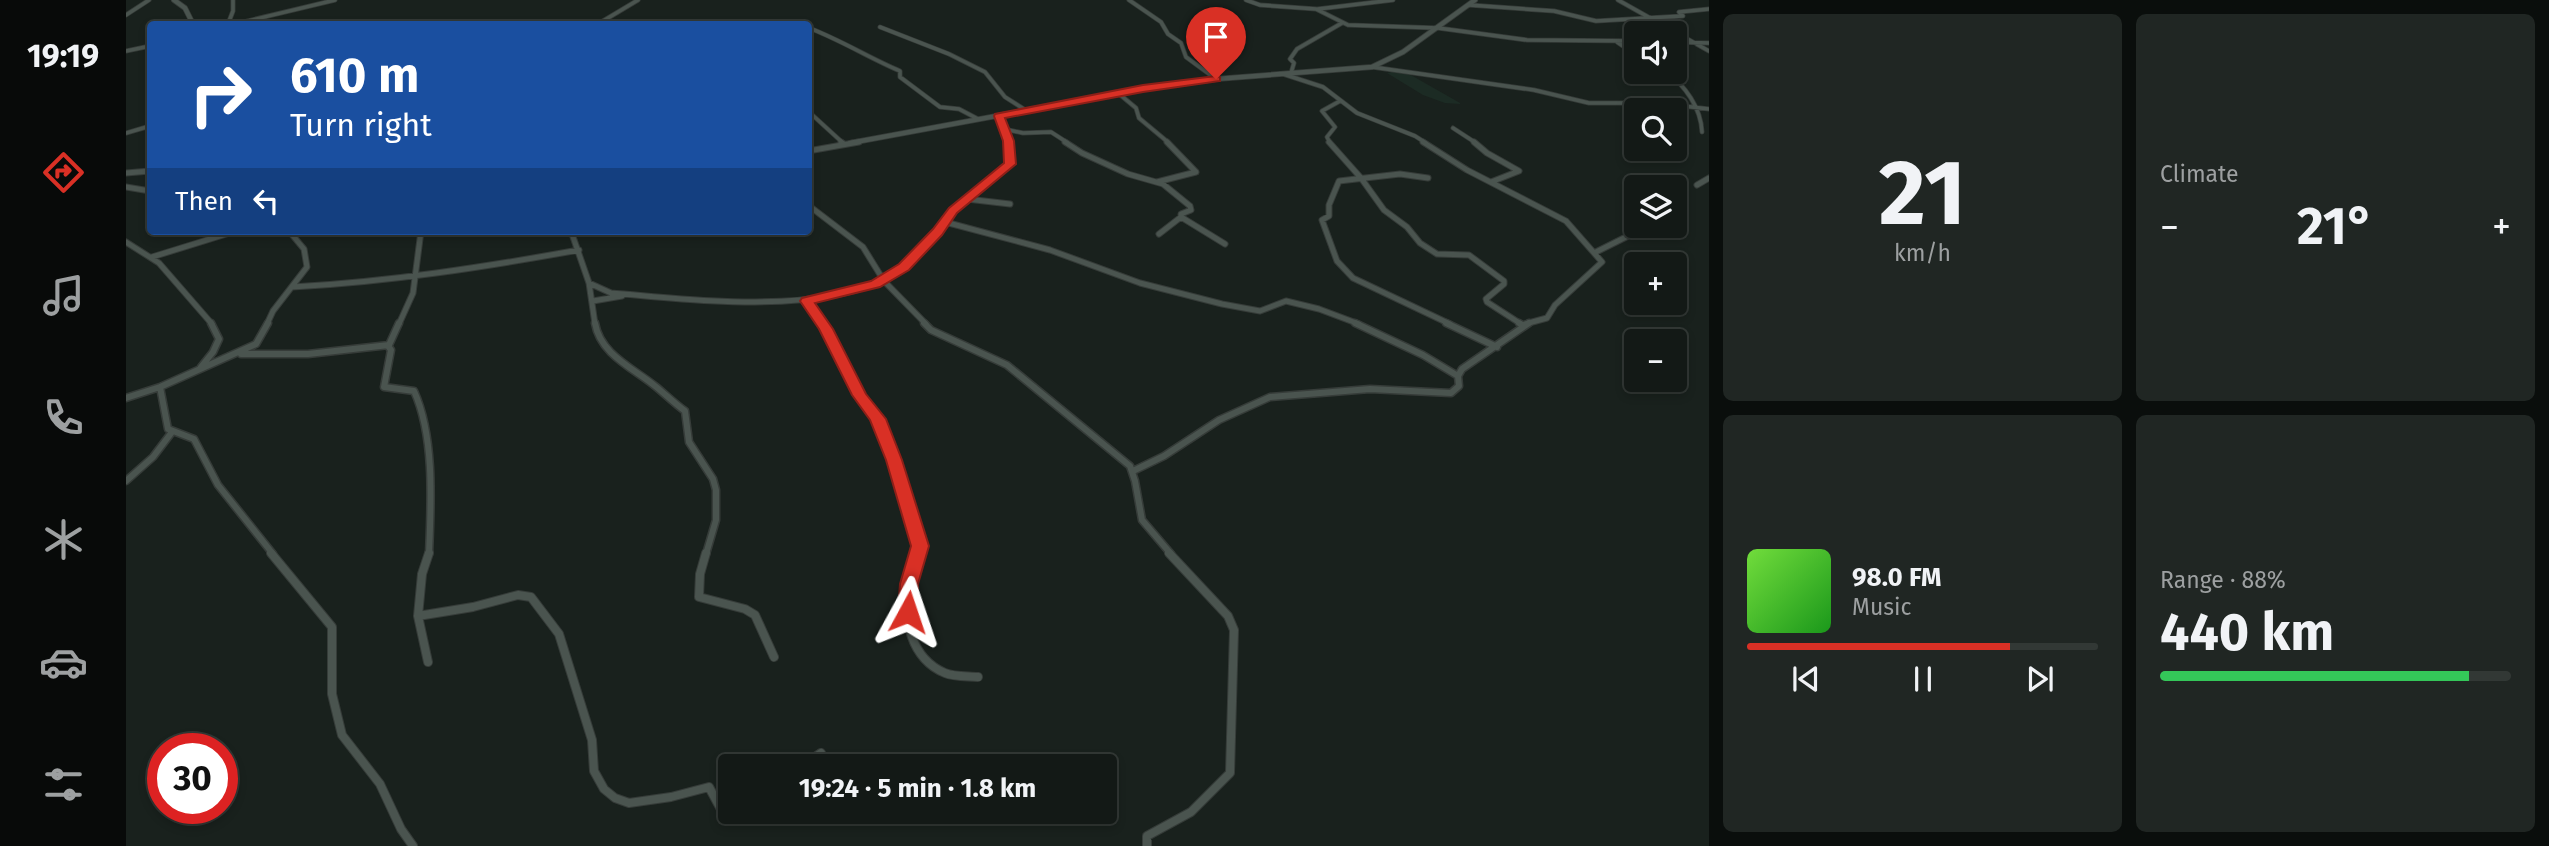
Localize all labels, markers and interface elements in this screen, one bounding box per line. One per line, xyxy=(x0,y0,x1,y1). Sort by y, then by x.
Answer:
pin xyxy=(1186,7,1246,79)
icon: arrive xyxy=(1197,18,1235,56)
map controls xyxy=(1624,21,1687,392)
button: sound xyxy=(1624,21,1687,84)
text: 19:19 xyxy=(27,37,99,75)
text: 610 m xyxy=(290,46,419,105)
icon: right xyxy=(175,49,266,140)
button: search xyxy=(1624,98,1687,161)
text: Turn right xyxy=(290,106,432,144)
text: 21 xyxy=(1879,139,1966,248)
icon: directions xyxy=(39,148,88,197)
text: Climate xyxy=(2160,160,2239,188)
button: layers xyxy=(1624,175,1687,238)
icon: left xyxy=(247,182,285,220)
text: Then xyxy=(175,186,233,217)
text: 21° xyxy=(2297,195,2374,258)
text: − xyxy=(2160,204,2179,250)
text: + xyxy=(2492,204,2511,250)
text: km/h xyxy=(1894,239,1951,267)
button: + xyxy=(1624,252,1687,315)
icon: music xyxy=(39,271,88,320)
button: − xyxy=(1624,329,1687,392)
icon: phone xyxy=(39,393,88,442)
icon: climate xyxy=(39,515,88,564)
text: 98.0 FM xyxy=(1852,562,1941,593)
text: Range · 88% xyxy=(2160,566,2286,594)
position arrow xyxy=(871,575,945,649)
text: Music xyxy=(1852,593,1912,621)
text: 440 km xyxy=(2160,601,2334,664)
icon: car xyxy=(39,638,88,687)
icon: previous xyxy=(1787,660,1825,698)
icon: pause xyxy=(1904,660,1942,698)
icon: next xyxy=(2021,660,2059,698)
speed limit sign: 30 xyxy=(147,733,238,824)
icon: filters xyxy=(39,760,88,809)
text: 19:24 · 5 min · 1.8 km xyxy=(799,773,1036,804)

